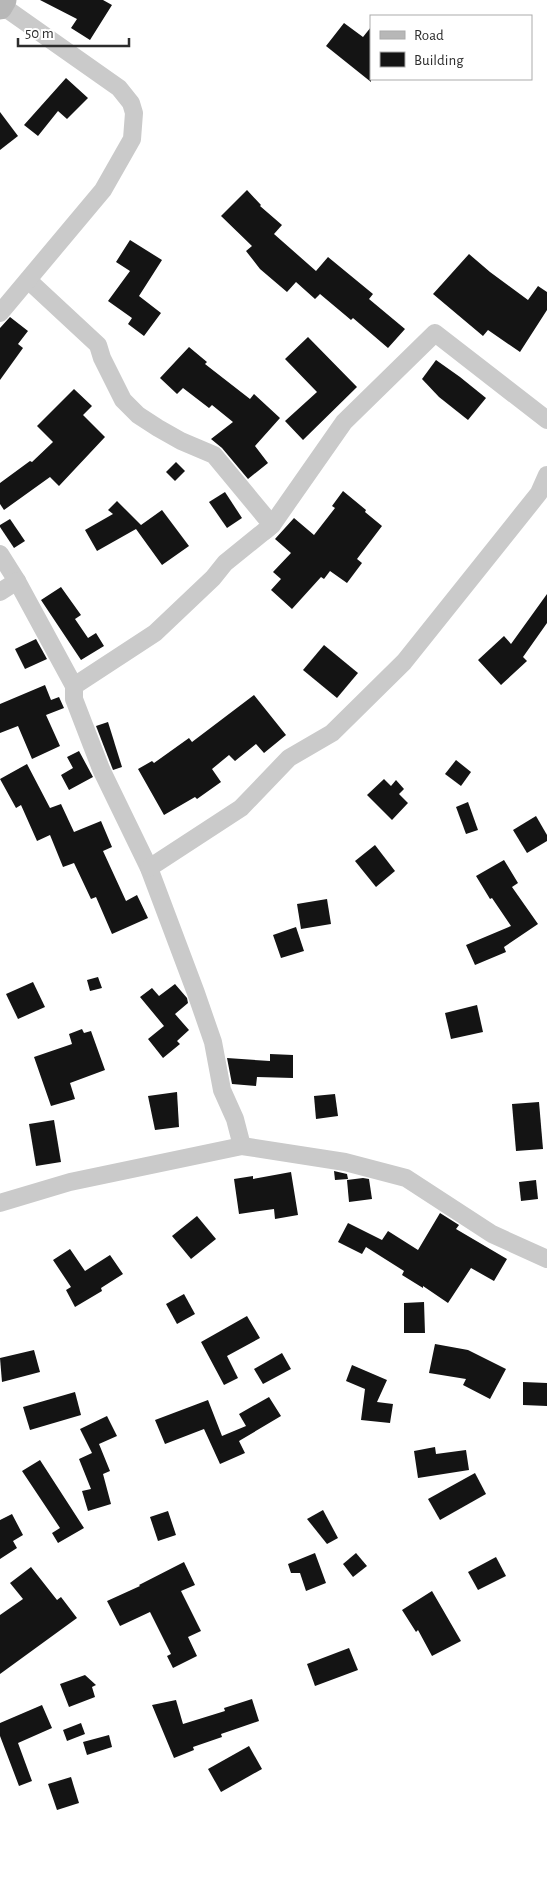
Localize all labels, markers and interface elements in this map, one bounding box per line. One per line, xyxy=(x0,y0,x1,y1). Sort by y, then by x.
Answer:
scale bar xyxy=(18,15,129,47)
legend xyxy=(370,15,532,80)
text: 50 m xyxy=(25,26,54,41)
text: Road xyxy=(414,28,444,43)
text: Building xyxy=(414,53,464,68)

